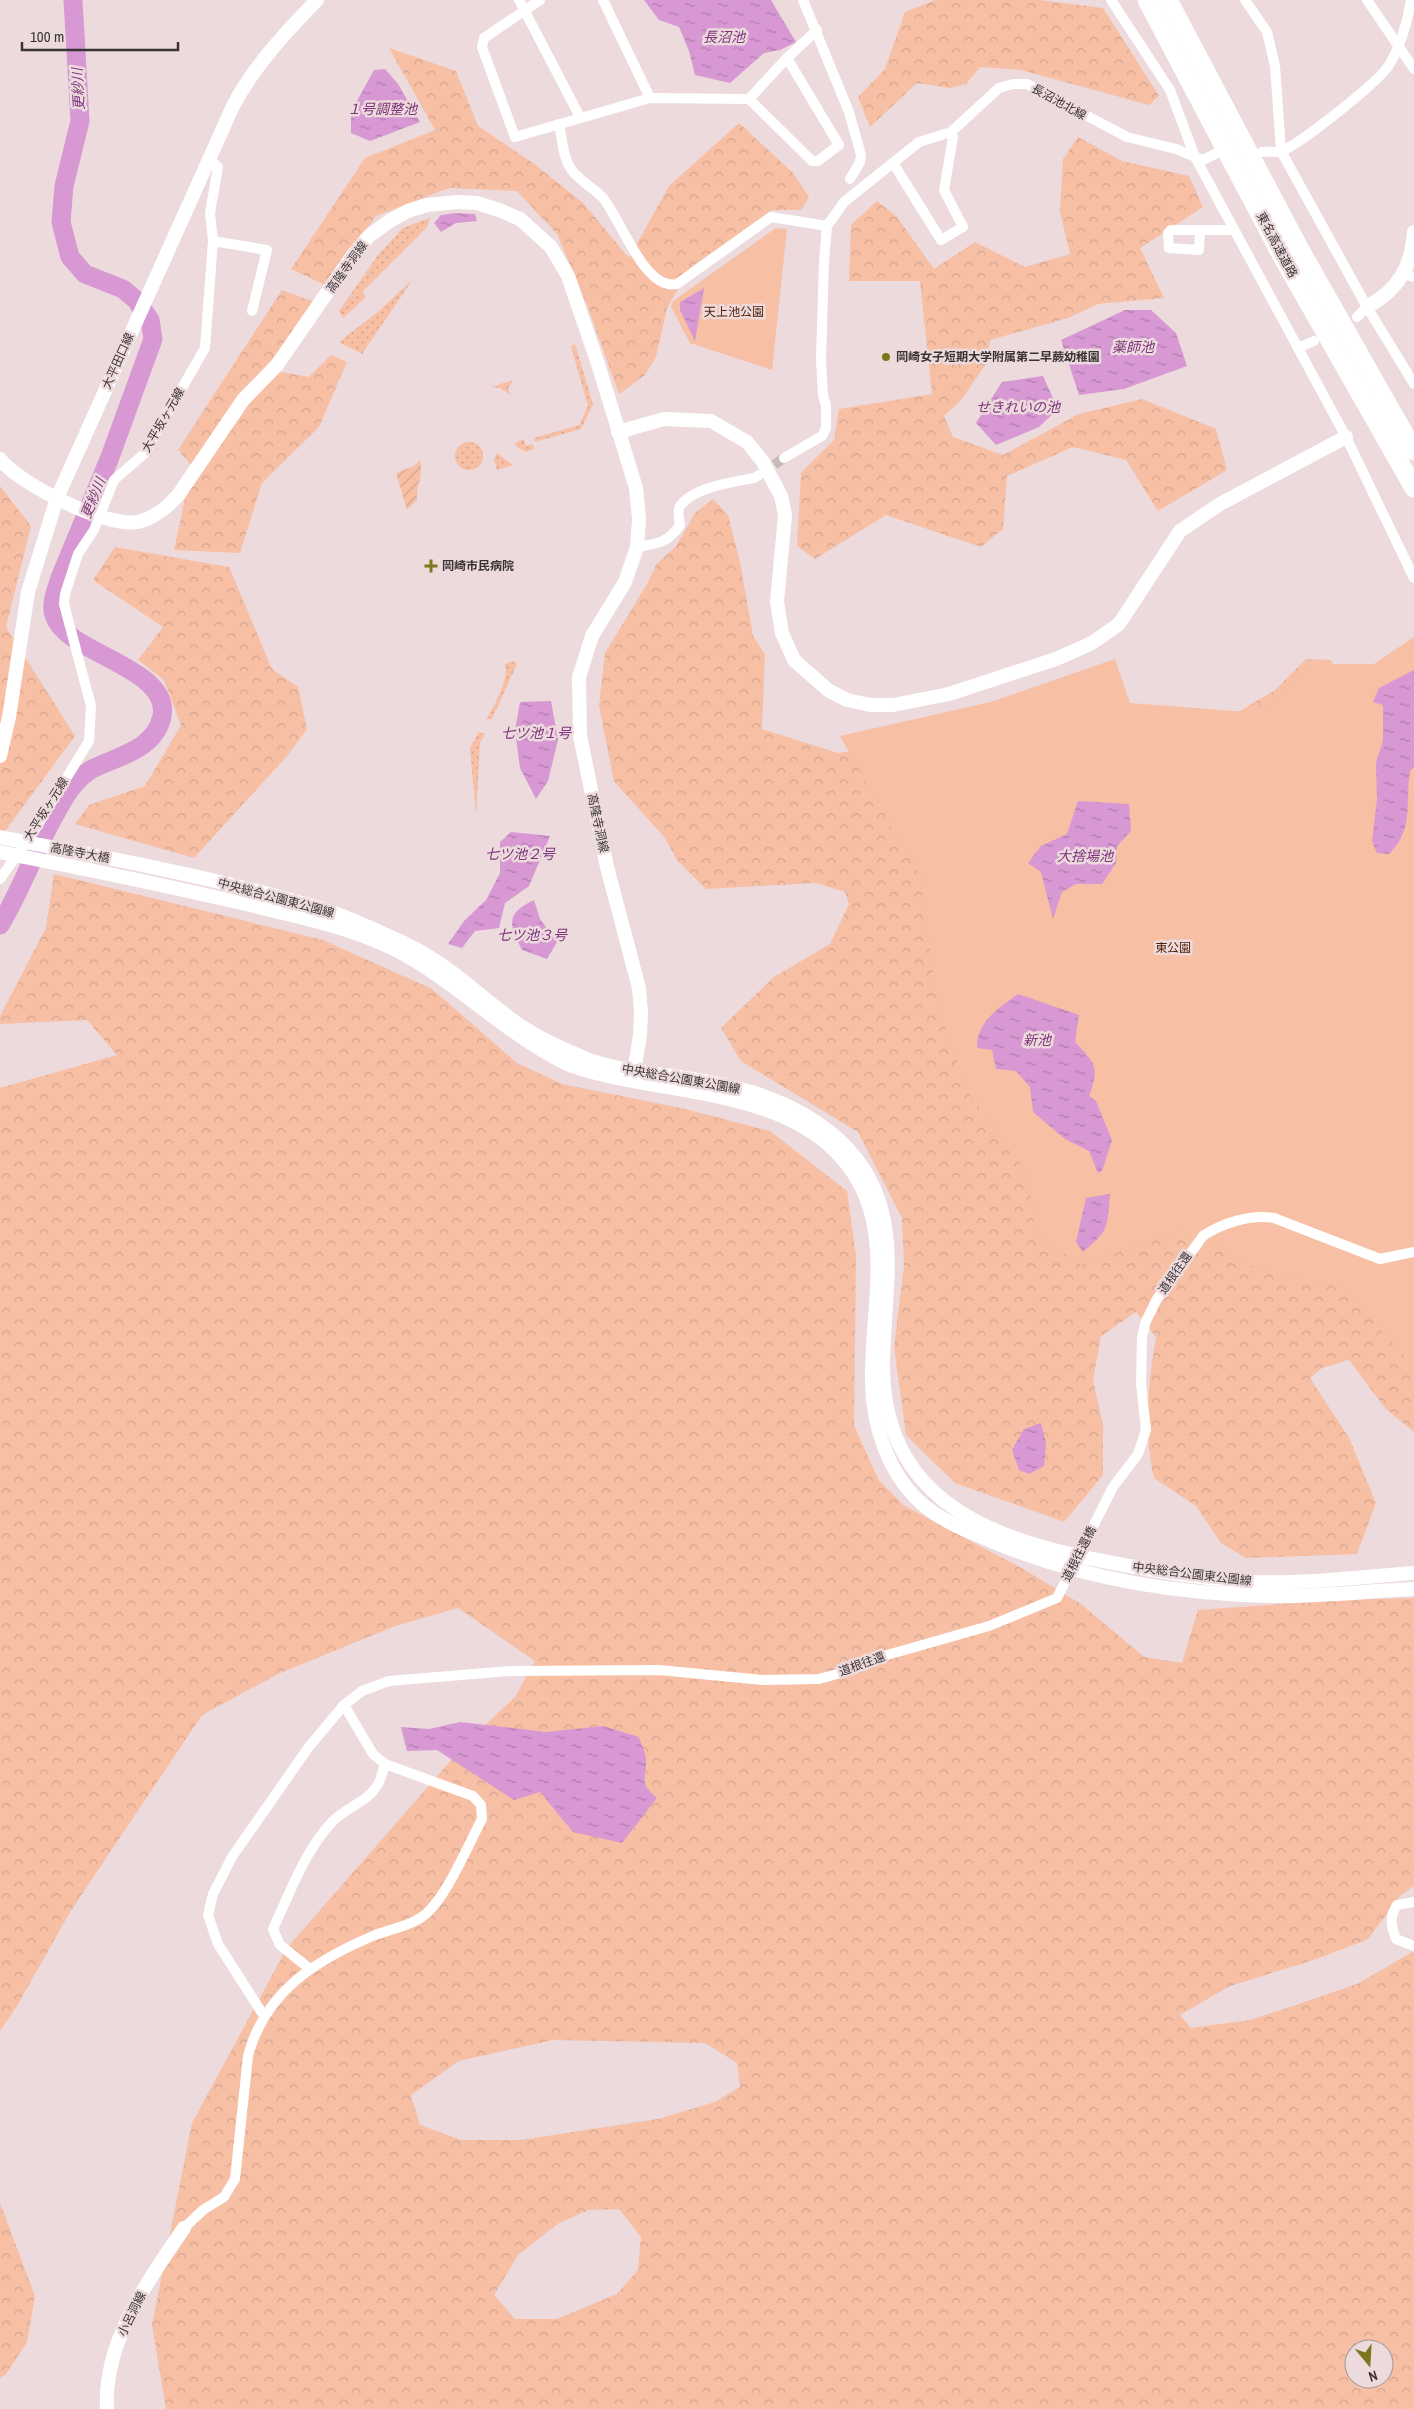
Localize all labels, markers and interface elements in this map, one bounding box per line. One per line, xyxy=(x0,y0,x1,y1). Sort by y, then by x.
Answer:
scale bar xyxy=(22,20,179,52)
text: 100 m xyxy=(30,26,64,47)
water label: 長沼池 xyxy=(703,28,747,46)
water label: 更紗川 xyxy=(68,66,88,110)
street label: 長沼池北線 xyxy=(1029,80,1089,124)
water label: １号調整池 xyxy=(347,100,419,118)
street label: 東名高速道路 xyxy=(1253,209,1301,281)
street label: 高隆寺洞線 xyxy=(323,238,371,296)
park label: 天上池公園 xyxy=(704,304,764,320)
street label: 大平田口線 xyxy=(98,330,138,392)
water label: 薬師池 xyxy=(1112,338,1156,356)
place label: 岡崎女子短期大学附属第二早蕨幼稚園 xyxy=(896,349,1100,365)
marker: 岡崎女子短期大学附属第二早蕨幼稚園 xyxy=(880,351,892,363)
street label: 大平坂ヶ元線 xyxy=(138,385,188,455)
water label: せきれいの池 xyxy=(976,398,1062,416)
water label: 更紗川 xyxy=(77,473,110,521)
place label: 岡崎市民病院 xyxy=(442,558,514,574)
marker: 岡崎市民病院 xyxy=(424,559,438,573)
water label: 七ツ池１号 xyxy=(501,724,572,742)
street label: 大平坂ヶ元線 xyxy=(20,774,72,844)
street label: 高隆寺洞線 xyxy=(584,792,612,854)
street label: 高隆寺大橋 xyxy=(49,839,111,867)
water label: 七ツ池２号 xyxy=(485,845,556,863)
water label: 大捨場池 xyxy=(1057,847,1115,865)
street label: 中央総合公園東公園線 xyxy=(216,875,336,921)
water label: 七ツ池３号 xyxy=(497,926,568,944)
park label: 東公園 xyxy=(1155,940,1191,956)
water label: 新池 xyxy=(1023,1031,1053,1049)
street label: 中央総合公園東公園線 xyxy=(621,1061,741,1097)
street label: 道根往還 xyxy=(1155,1249,1195,1297)
street label: 道根往還橋 xyxy=(1058,1524,1100,1584)
street label: 中央総合公園東公園線 xyxy=(1131,1559,1253,1589)
street label: 道根往還 xyxy=(837,1648,887,1680)
street label: 小呂洞線 xyxy=(114,2289,150,2339)
north arrow xyxy=(1344,2339,1394,2389)
text: N xyxy=(1366,2367,1380,2386)

